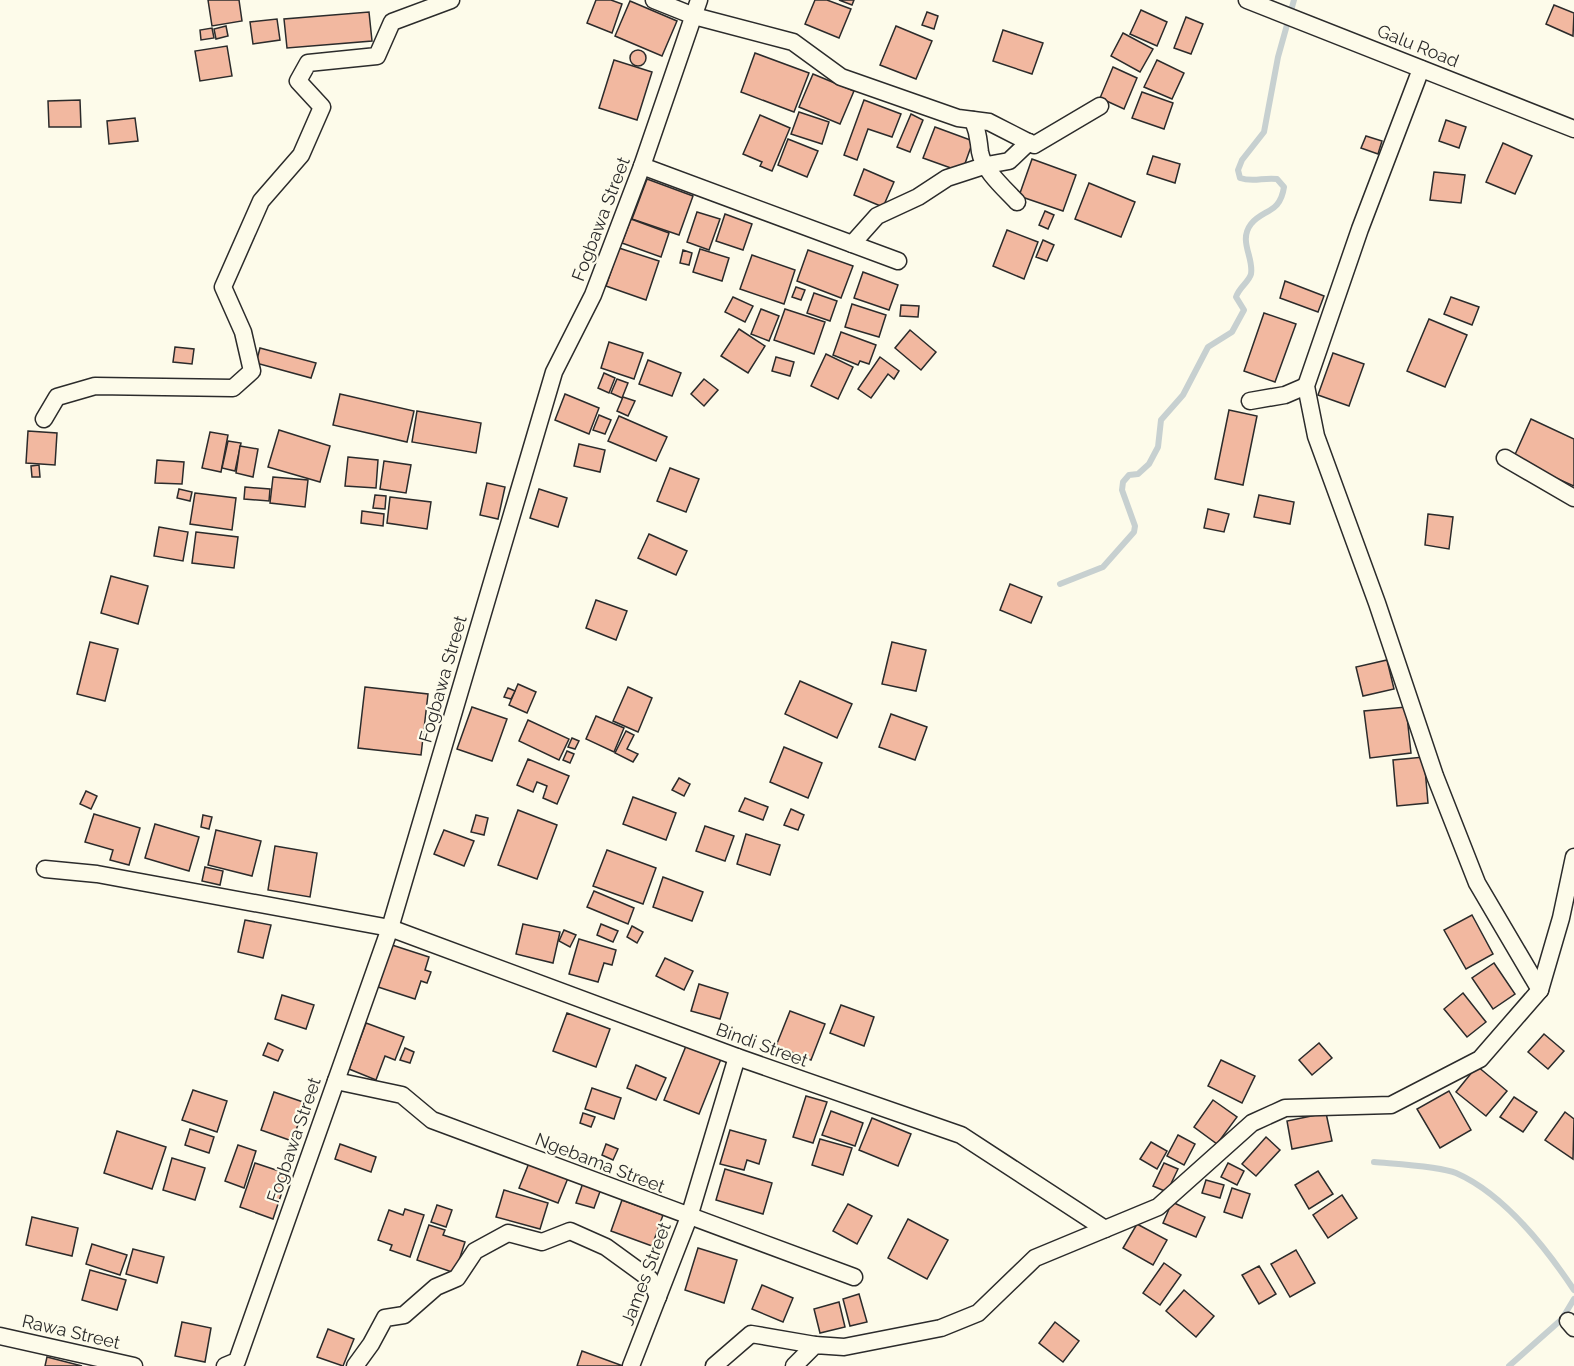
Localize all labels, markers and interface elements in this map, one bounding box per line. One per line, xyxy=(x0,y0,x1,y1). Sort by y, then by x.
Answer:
street label: Galu Road xyxy=(1374,20,1462,71)
street label: Fogbawa Street xyxy=(567,154,634,284)
street label: Fogbawa Street xyxy=(414,613,471,745)
street label: Bindi Street xyxy=(713,1018,811,1071)
street label: Fogbawa Street xyxy=(262,1074,325,1205)
street label: Ngebama Street xyxy=(532,1128,668,1197)
street label: James Street xyxy=(616,1219,675,1328)
street label: Rawa Street xyxy=(20,1310,122,1353)

